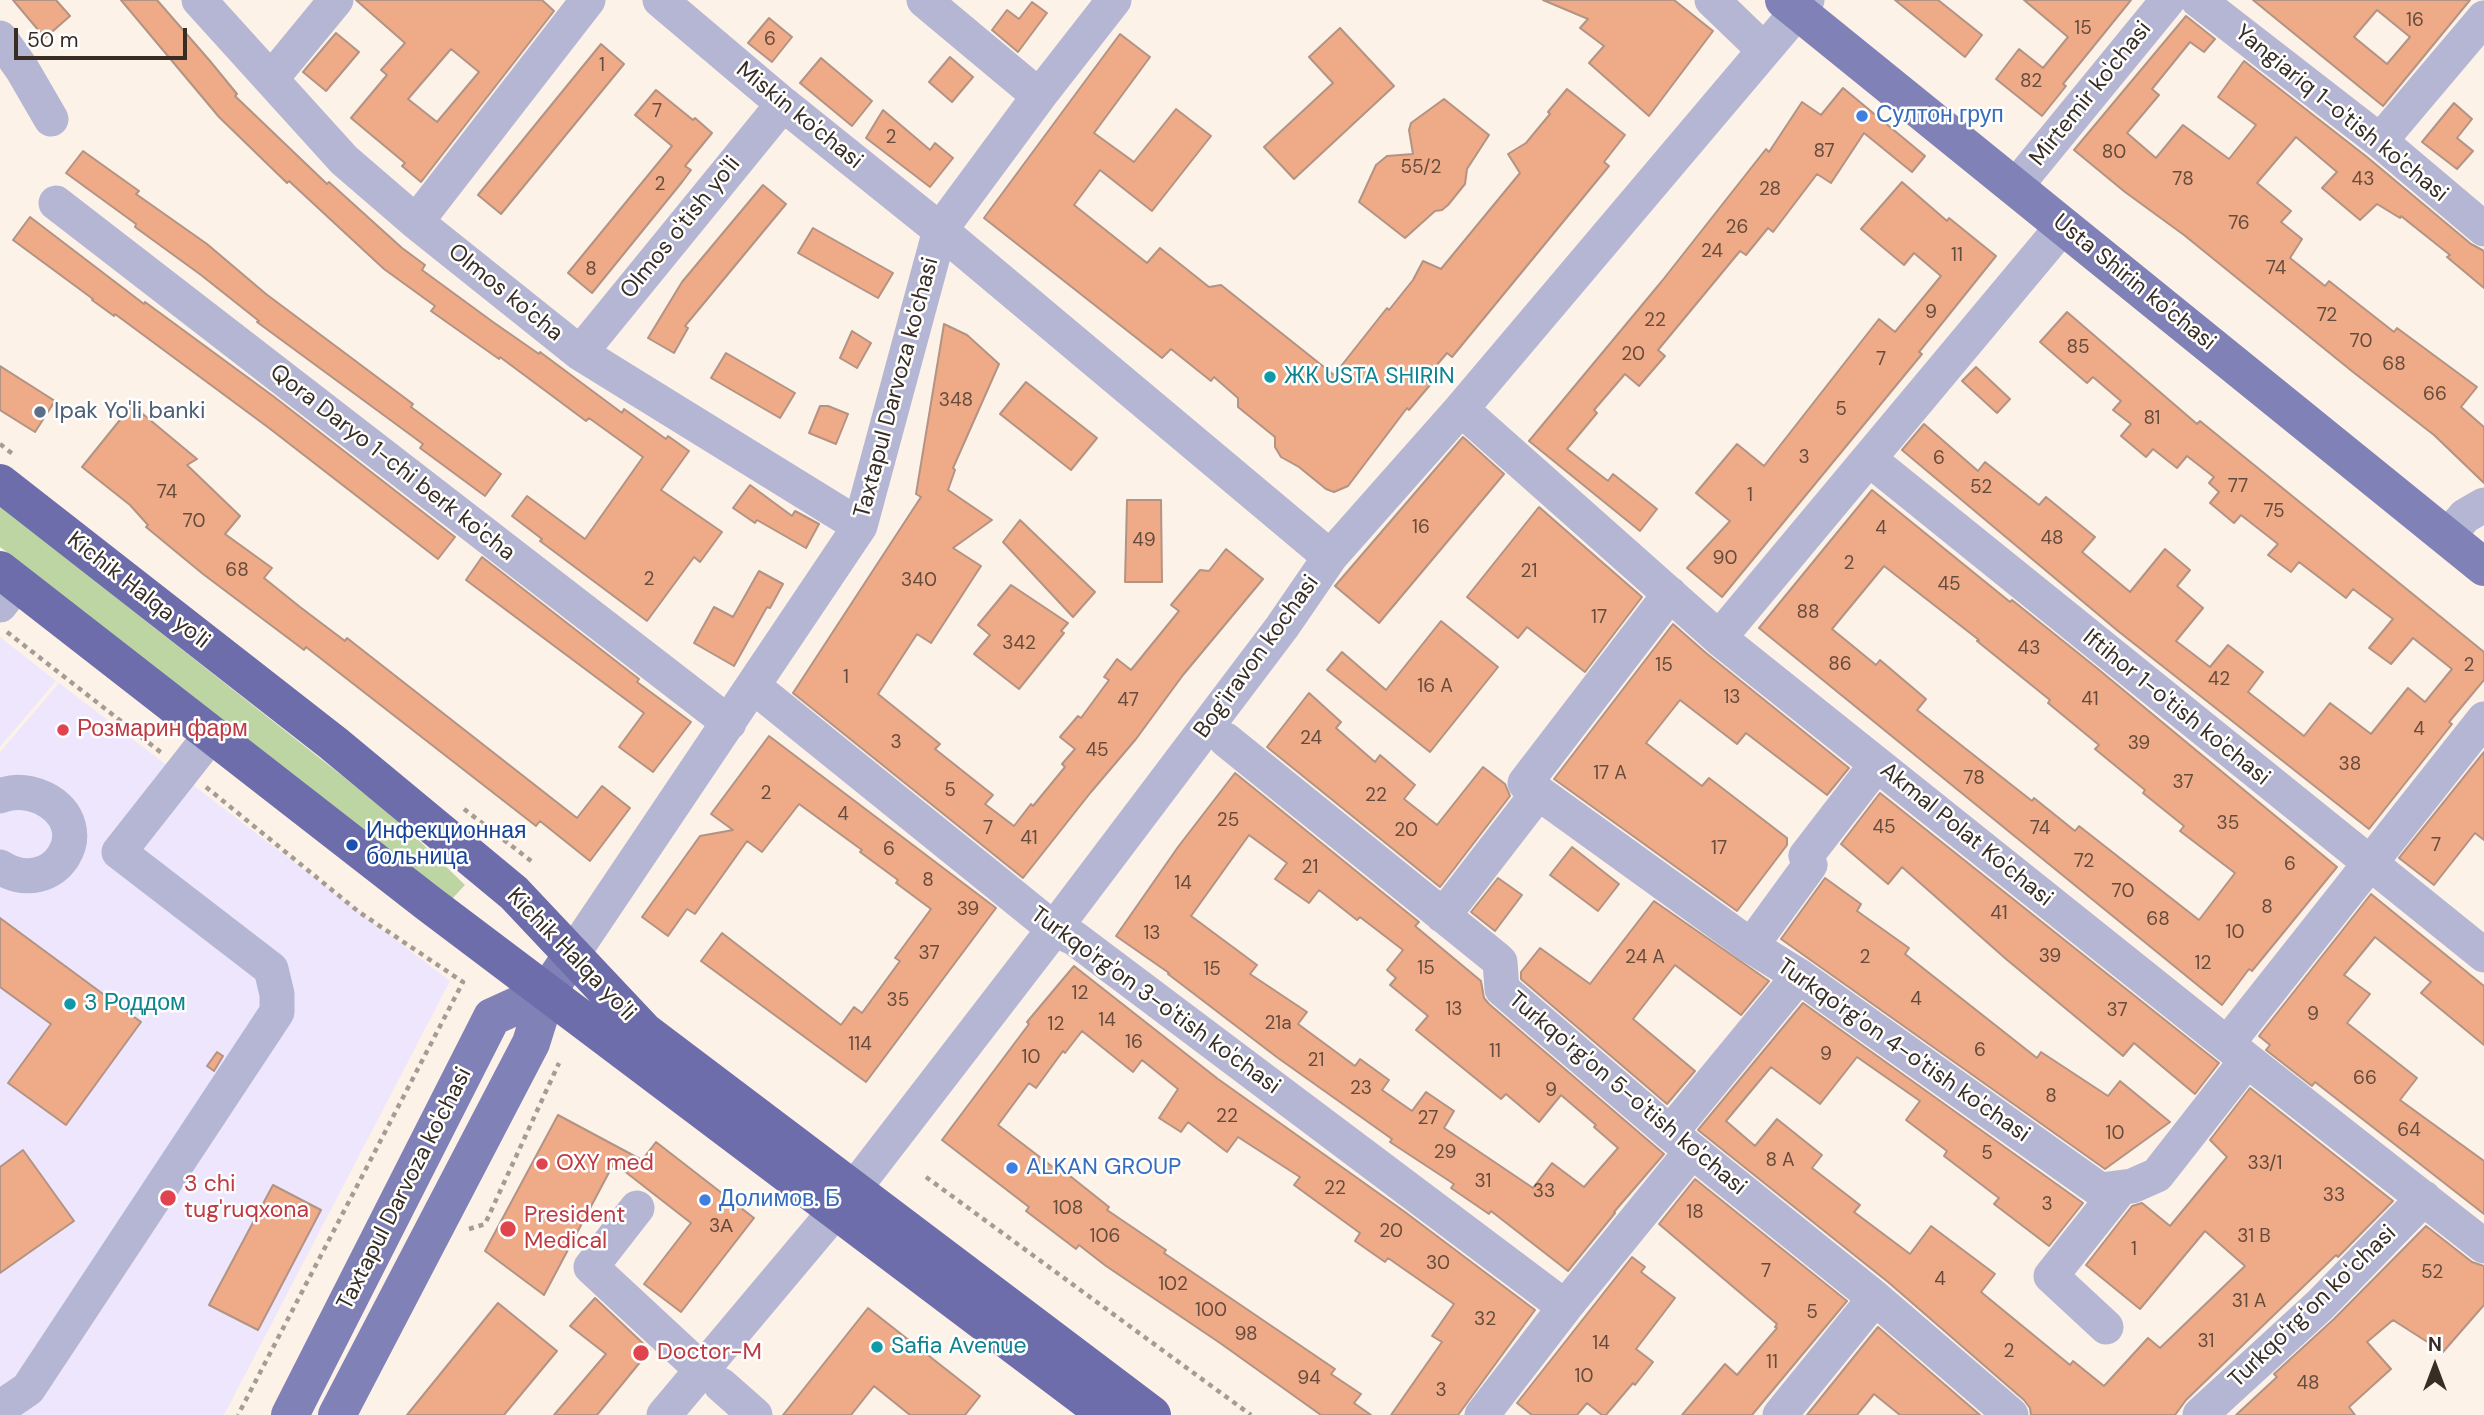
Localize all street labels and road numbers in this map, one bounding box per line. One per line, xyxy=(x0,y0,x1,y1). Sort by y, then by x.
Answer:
street label: Mirtemir ko'chasi xyxy=(2024,16,2158,172)
street label: Yangiariq 1-o'tish ko'chasi xyxy=(2229,20,2453,208)
street label: Miskin ko'chasi xyxy=(730,57,868,175)
street label: Olmos o'tish yo'li xyxy=(615,151,747,305)
street label: Usta Shirin ko'chasi xyxy=(2047,209,2221,357)
street label: Olmos ko'cha xyxy=(442,238,568,348)
street label: Taxtapul Darvoza ko'chasi xyxy=(849,255,945,521)
street label: Qora Daryo 1-chi berk ko'cha xyxy=(264,359,520,567)
street label: Kichik Halqa yo'li xyxy=(61,527,215,655)
street label: Bog'iravon kochasi xyxy=(1189,570,1325,744)
street label: Iftihor 1-o'tish ko'chasi xyxy=(2077,624,2275,792)
street label: Akmal Polat Ko'chasi xyxy=(1874,757,2058,913)
street label: Kichik Halqa yo'li xyxy=(501,883,641,1027)
street label: Turkqo'rg'on 3-o'tish ko'chasi xyxy=(1025,901,1285,1101)
street label: Turkqo'rg'on 4-o'tish ko'chasi xyxy=(1771,953,2035,1149)
street label: Turkqo'rg'on 5-o'tish ko'chasi xyxy=(1503,986,1751,1202)
street label: Taxtapul Darvoza ko'chasi xyxy=(332,1063,478,1315)
street label: Turkqoʻrgʻon koʻchasi xyxy=(2224,1220,2402,1394)

